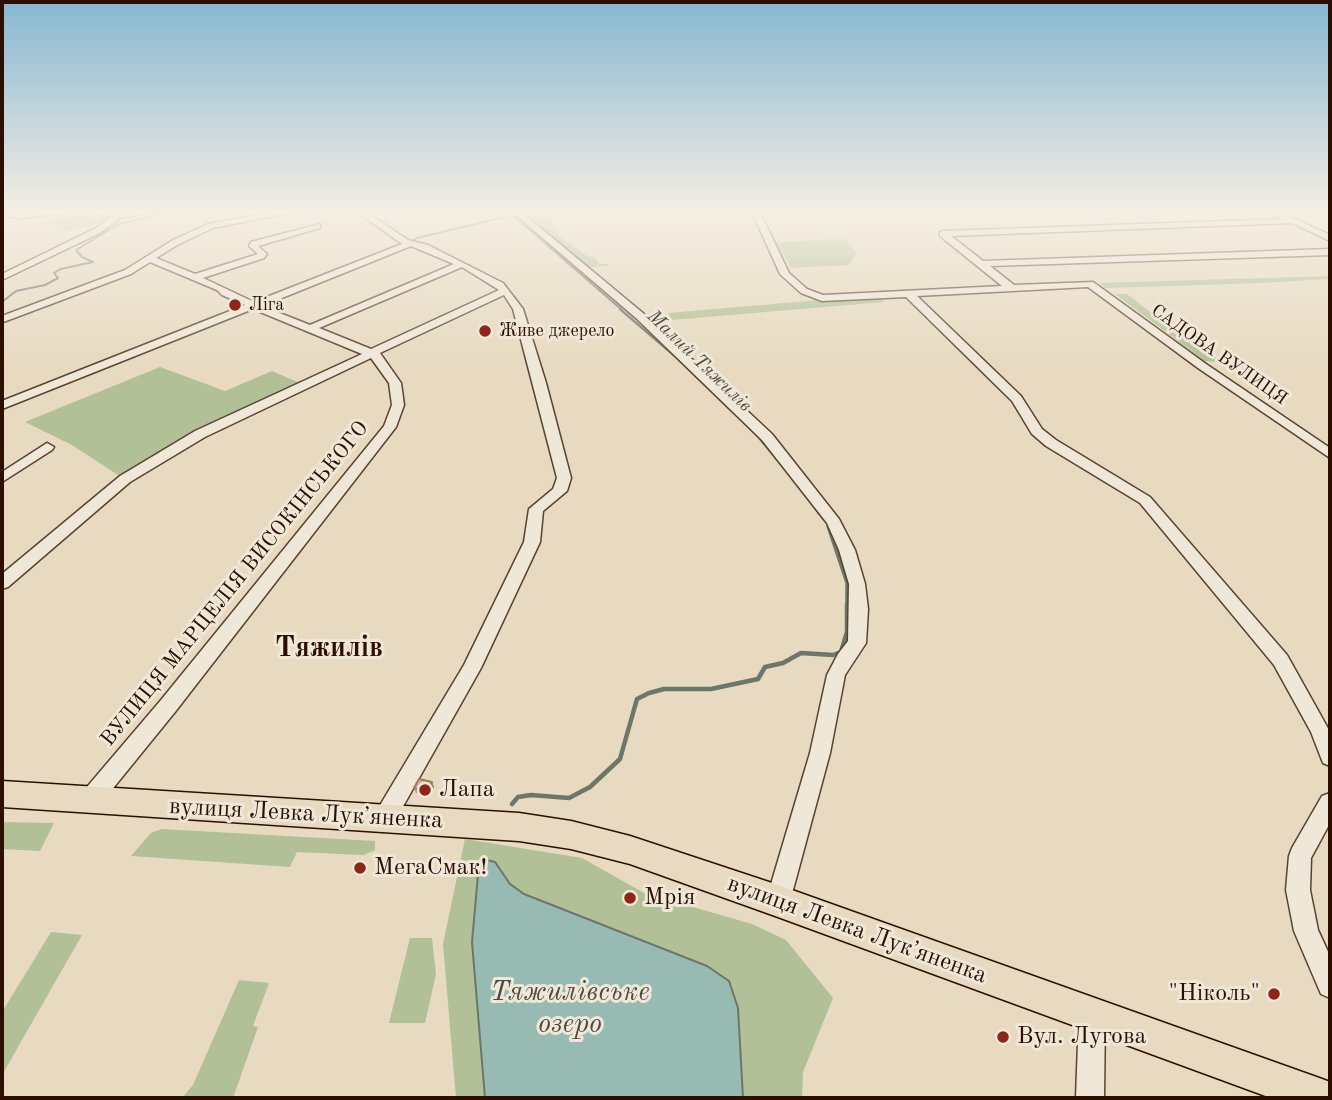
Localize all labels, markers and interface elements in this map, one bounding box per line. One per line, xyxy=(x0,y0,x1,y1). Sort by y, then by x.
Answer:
place label: Ліга xyxy=(249,294,284,316)
marker: Ліга xyxy=(227,297,243,313)
street label: САДОВА ВУЛИЦЯ xyxy=(1147,300,1291,410)
water label: Малий Тяжилів xyxy=(642,305,756,417)
place label: Живе джерело xyxy=(499,320,614,342)
marker: Живе джерело xyxy=(477,323,493,339)
street label: ВУЛИЦЯ МАРЦЕЛІЯ ВИСОКІНСЬКОГО xyxy=(96,416,374,752)
district label: Тяжилів xyxy=(275,632,383,666)
place label: Лапа xyxy=(439,776,495,804)
marker: Лапа xyxy=(417,782,433,798)
street label: вулиця Левка Лукʼяненка xyxy=(168,792,444,836)
place label: МегаСмак! xyxy=(374,854,487,882)
marker: МегаСмак! xyxy=(352,860,368,876)
street label: вулиця Левка Лукʼяненка xyxy=(723,870,991,990)
place label: Мрія xyxy=(644,884,696,912)
marker: Мрія xyxy=(622,890,638,906)
water label: Тяжилівське озеро xyxy=(490,976,650,1042)
place label: "Ніколь" xyxy=(1168,980,1260,1008)
marker: "Ніколь" xyxy=(1266,986,1282,1002)
place label: Вул. Лугова xyxy=(1017,1023,1146,1051)
marker: Вул. Лугова xyxy=(995,1029,1011,1045)

